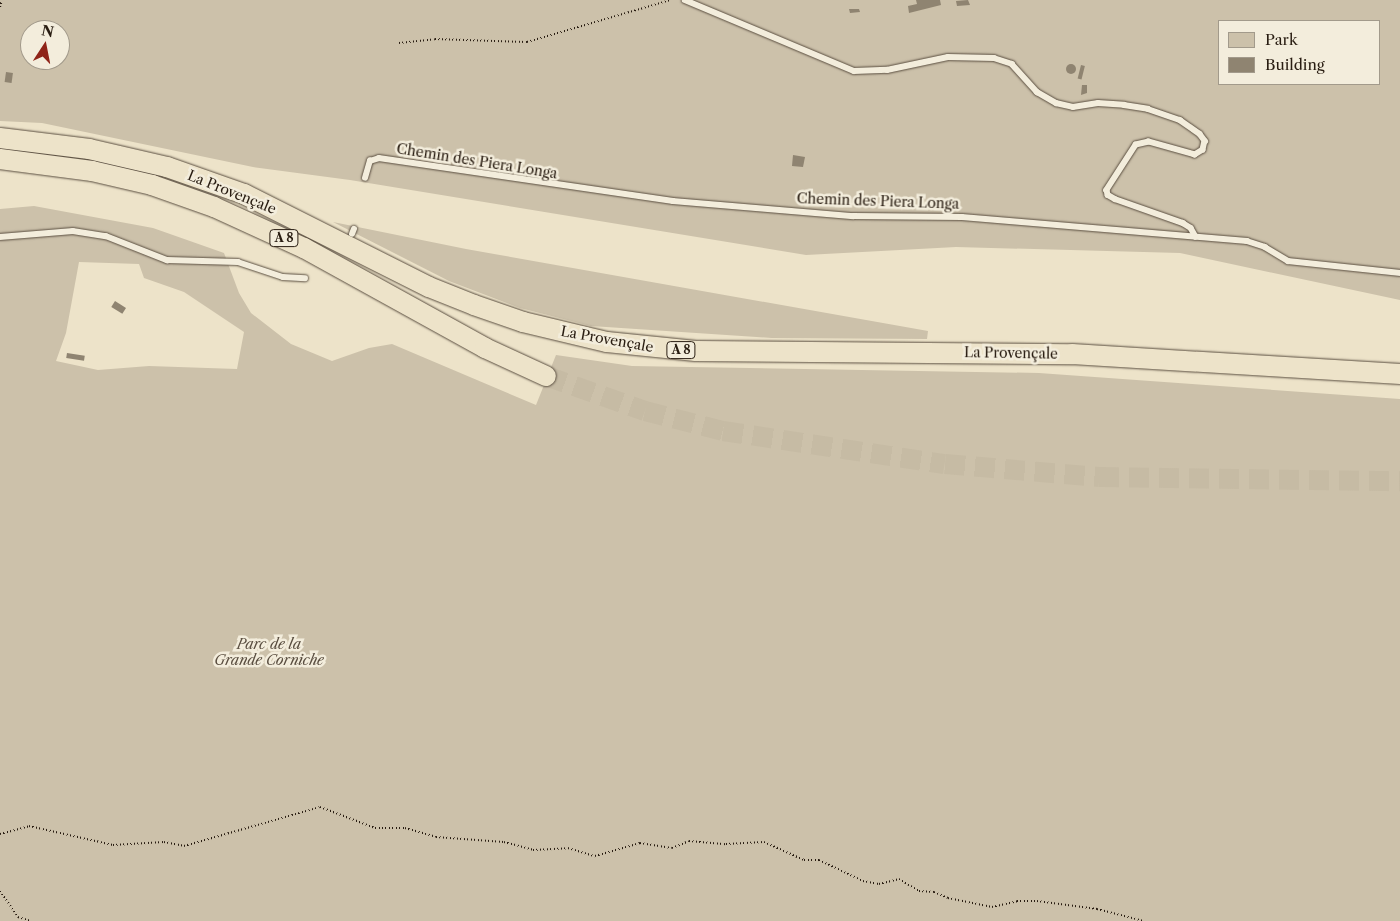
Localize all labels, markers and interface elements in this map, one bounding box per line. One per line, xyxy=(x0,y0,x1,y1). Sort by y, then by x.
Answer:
north arrow xyxy=(20,20,70,70)
legend xyxy=(1218,20,1380,85)
text: N xyxy=(40,21,55,41)
text: Park xyxy=(1265,30,1298,49)
text: Building xyxy=(1265,55,1325,74)
street label: Chemin des Piera Longa xyxy=(395,140,559,182)
street label: La Provençale xyxy=(185,167,279,217)
street label: Chemin des Piera Longa xyxy=(796,190,960,212)
road number: A 8 xyxy=(269,228,299,248)
street label: La Provençale xyxy=(559,323,655,355)
road number: A 8 xyxy=(666,340,696,360)
street label: La Provençale xyxy=(964,344,1058,362)
park label: Parc de la Grande Corniche xyxy=(214,636,324,669)

